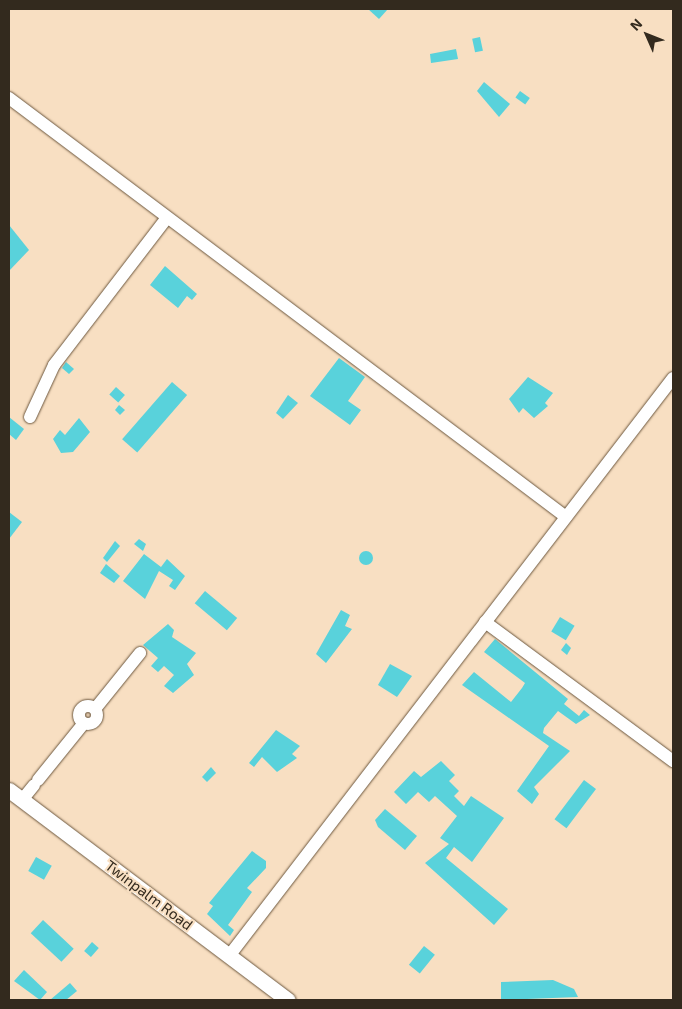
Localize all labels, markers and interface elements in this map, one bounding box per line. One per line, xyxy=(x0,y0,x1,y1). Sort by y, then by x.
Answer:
north arrow xyxy=(622,10,672,60)
text: N xyxy=(626,15,645,34)
street label: Twinpalm Road xyxy=(102,856,196,934)

